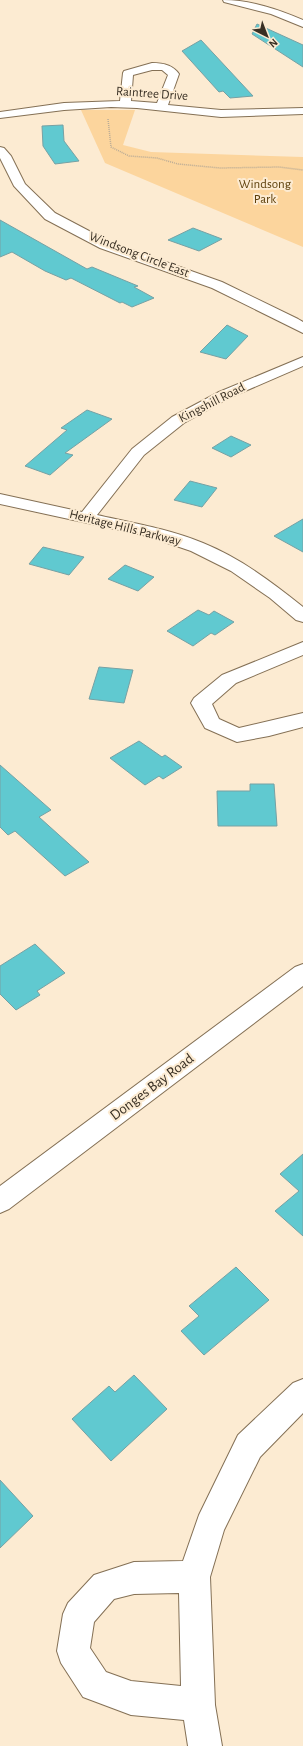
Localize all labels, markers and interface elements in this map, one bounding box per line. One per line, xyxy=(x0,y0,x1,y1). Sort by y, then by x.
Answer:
north arrow xyxy=(247,16,287,56)
text: N xyxy=(267,36,280,50)
street label: Raintree Drive xyxy=(115,85,189,103)
park label: Windsong Park xyxy=(239,178,292,206)
street label: Windsong Circle East xyxy=(87,230,191,280)
street label: Kingshill Road xyxy=(177,381,247,425)
street label: Heritage Hills Parkway xyxy=(68,508,183,548)
street label: Donges Bay Road xyxy=(107,1051,197,1123)

